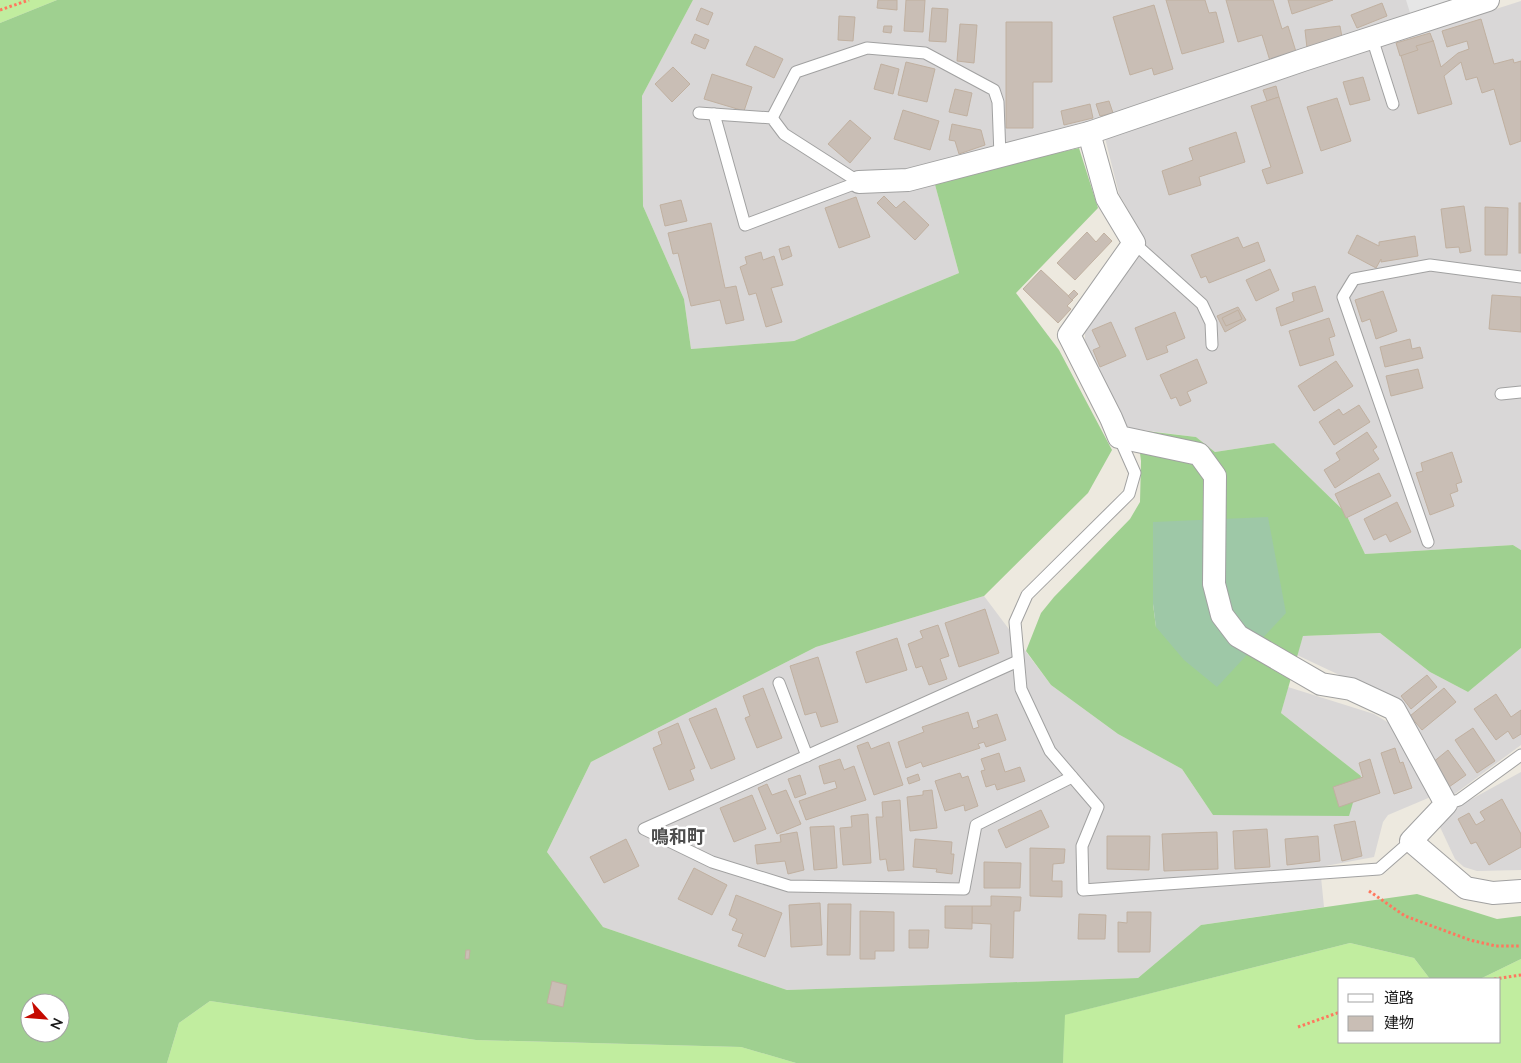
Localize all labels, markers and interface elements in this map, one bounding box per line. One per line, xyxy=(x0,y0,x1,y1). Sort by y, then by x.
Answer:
district label: 鳴和町 xyxy=(651,825,705,847)
legend xyxy=(1338,978,1501,1043)
text: 道路 xyxy=(1384,988,1414,1006)
north arrow xyxy=(20,993,70,1043)
text: 建物 xyxy=(1384,1013,1414,1031)
text: N xyxy=(47,1015,67,1032)

